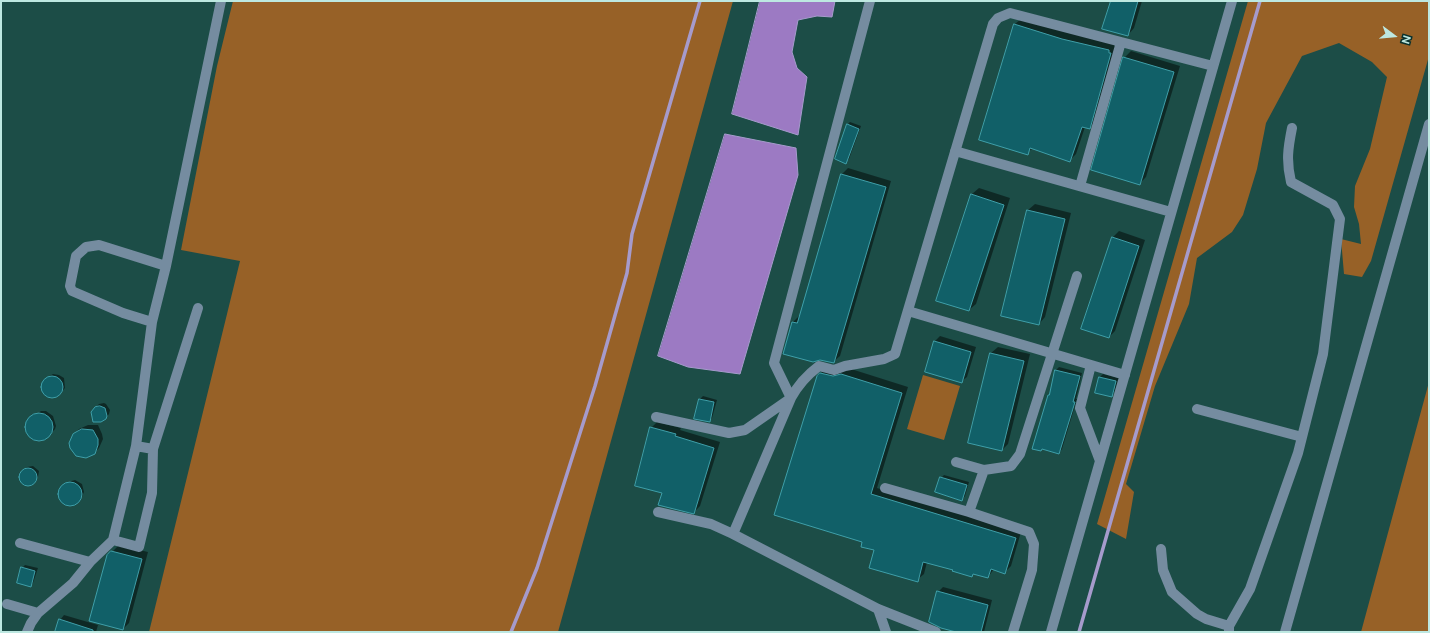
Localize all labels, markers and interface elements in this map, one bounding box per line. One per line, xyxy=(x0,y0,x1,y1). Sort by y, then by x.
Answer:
north arrow xyxy=(1374,16,1414,56)
text: N xyxy=(1399,34,1413,45)

